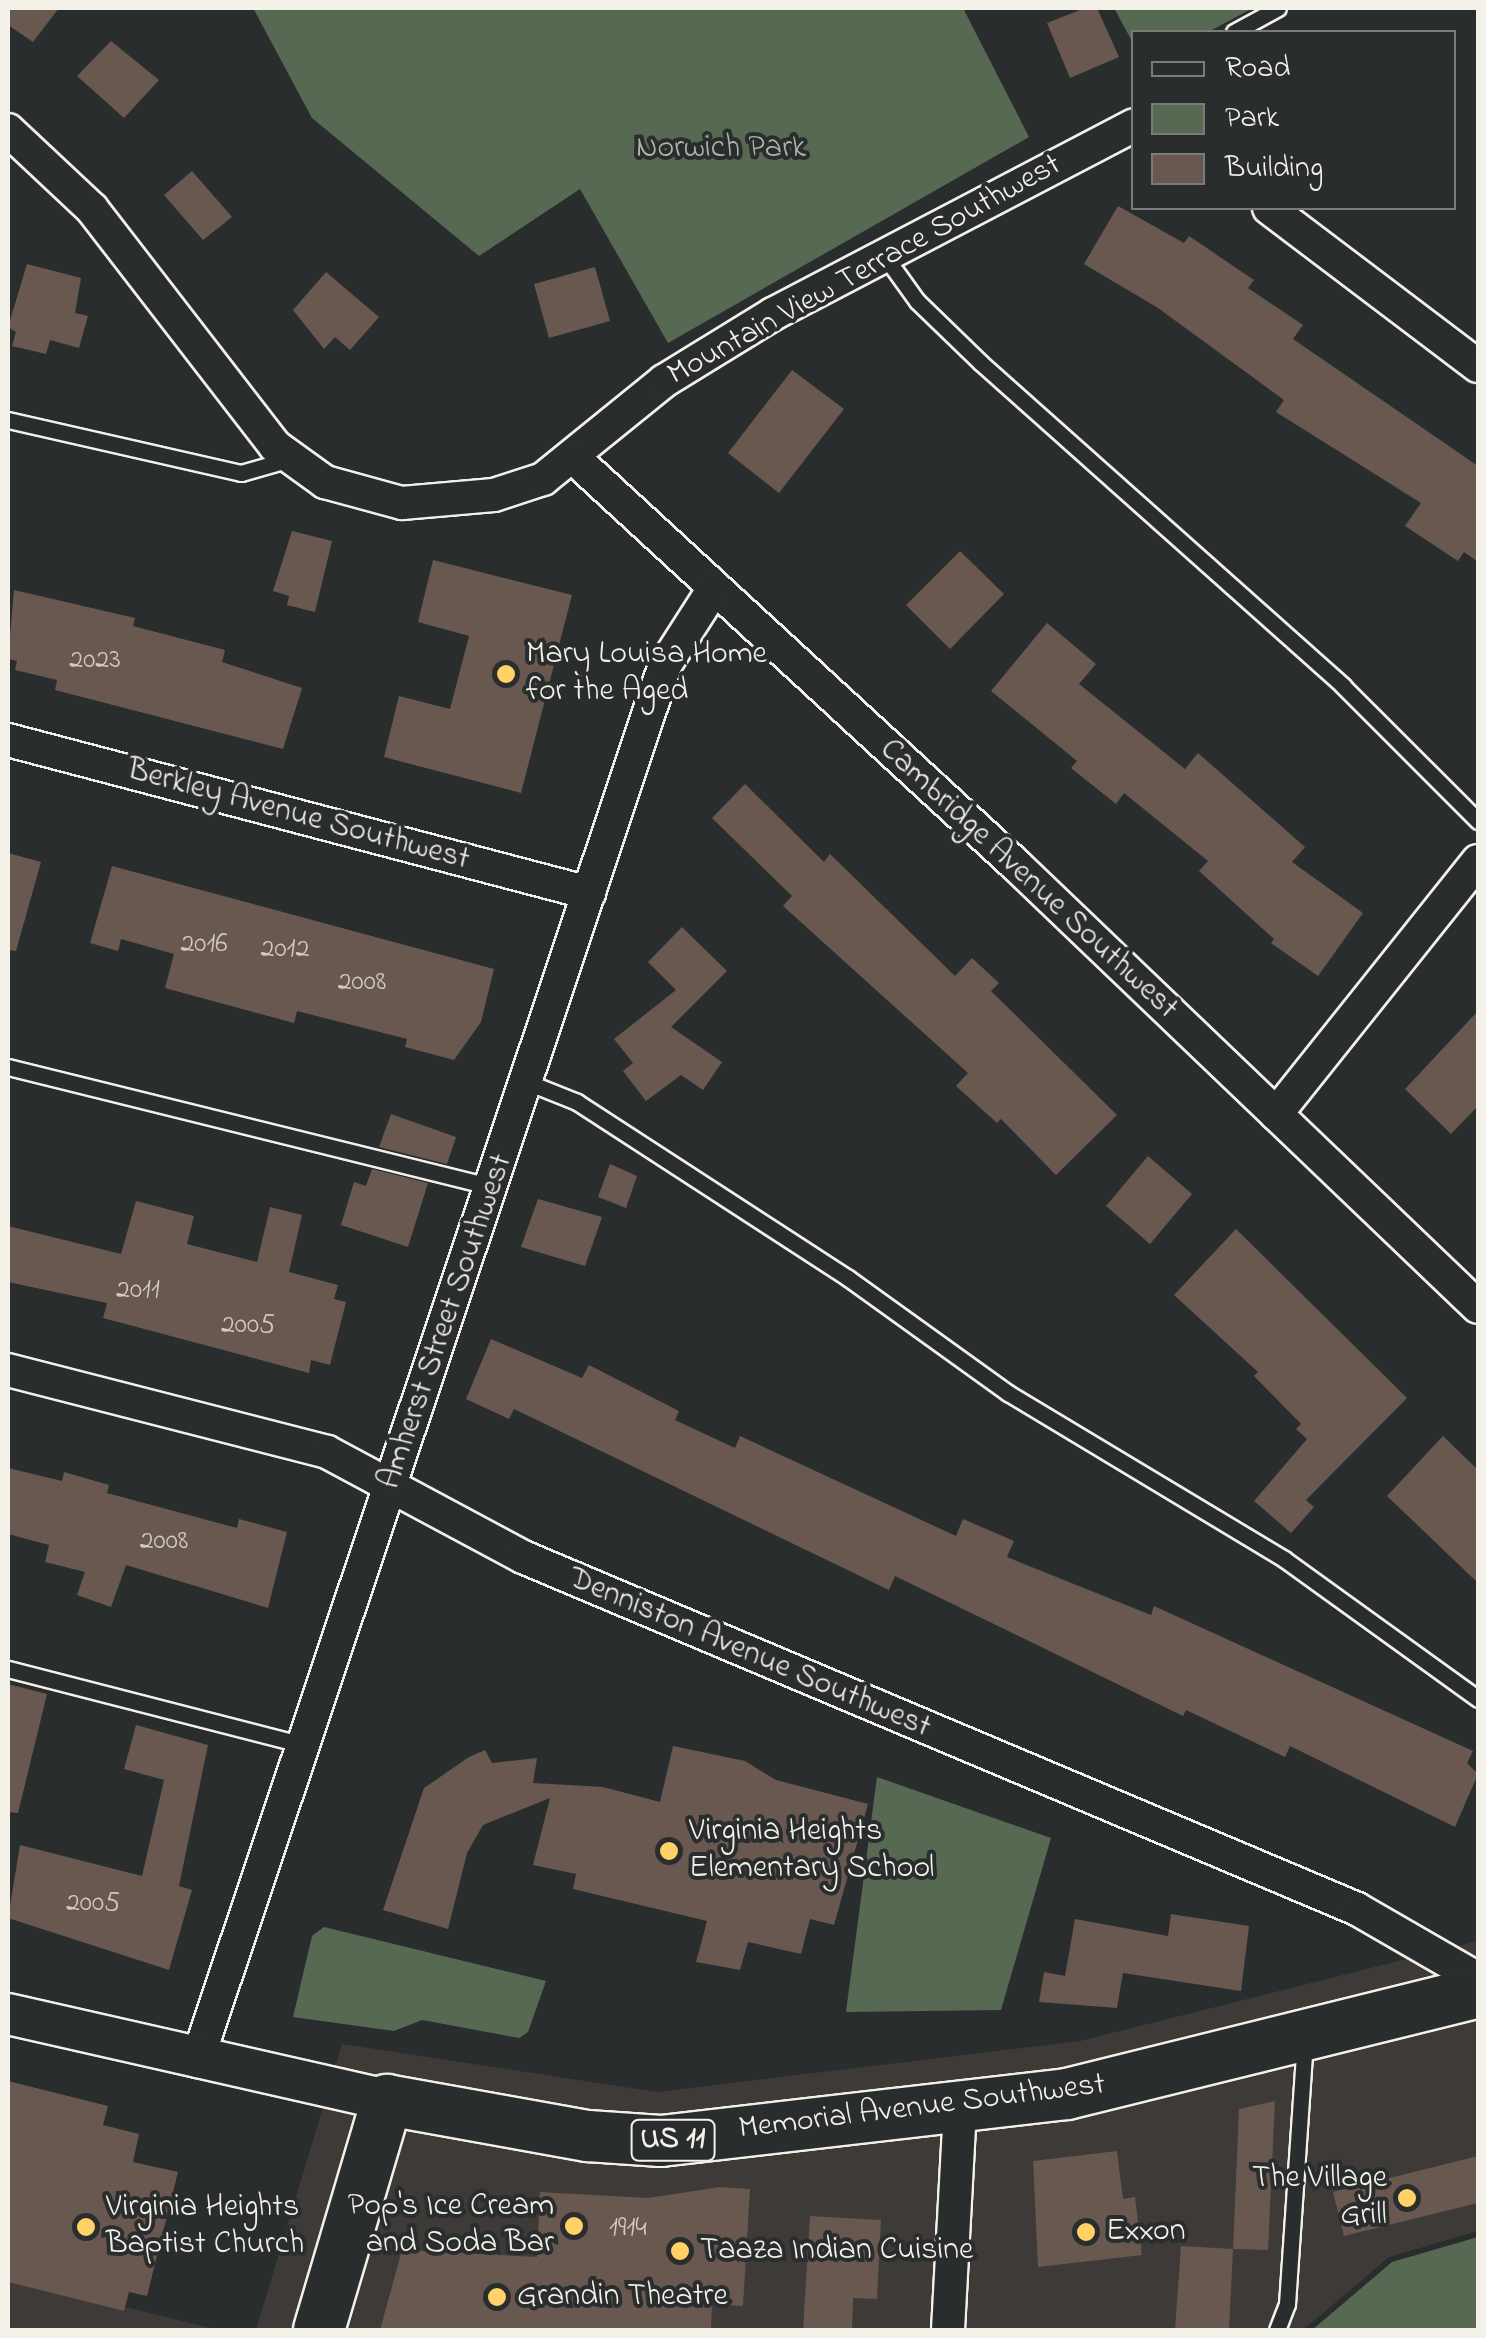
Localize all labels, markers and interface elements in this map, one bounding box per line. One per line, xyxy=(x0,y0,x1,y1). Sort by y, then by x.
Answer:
legend xyxy=(1131,30,1456,210)
text: Road xyxy=(1225,47,1290,91)
text: Park xyxy=(1225,97,1279,141)
park label: Norwich Park xyxy=(636,130,806,168)
street label: Mountain View Terrace Southwest xyxy=(662,147,1068,395)
text: Building xyxy=(1225,147,1323,191)
place label: Mary Louisa Home for the Aged xyxy=(526,637,767,712)
house number: 2023 xyxy=(69,644,121,678)
marker: Mary Louisa Home for the Aged xyxy=(495,663,517,685)
street label: Cambridge Avenue Southwest xyxy=(871,731,1185,1029)
street label: Berkley Avenue Southwest xyxy=(123,752,473,880)
house number: 2016 xyxy=(180,928,228,962)
house number: 2012 xyxy=(261,933,309,967)
house number: 2008 xyxy=(338,966,386,1000)
street label: Amherst Street Southwest xyxy=(372,1150,522,1494)
house number: 2011 xyxy=(116,1274,160,1308)
house number: 2005 xyxy=(221,1309,275,1343)
house number: 2008 xyxy=(140,1525,188,1559)
street label: Denniston Avenue Southwest xyxy=(562,1560,936,1748)
place label: Virginia Heights Elementary School xyxy=(689,1814,934,1889)
marker: Virginia Heights Elementary School xyxy=(658,1840,680,1862)
house number: 2005 xyxy=(66,1887,120,1921)
street label: Memorial Avenue Southwest xyxy=(737,2066,1107,2150)
road number: US 11 xyxy=(630,2115,716,2165)
place label: The Village Grill xyxy=(1252,2161,1387,2236)
marker: The Village Grill xyxy=(1396,2187,1418,2209)
place label: Pop's Ice Cream and Soda Bar xyxy=(348,2189,554,2264)
place label: Virginia Heights Baptist Church xyxy=(106,2190,304,2265)
house number: 1914 xyxy=(609,2212,647,2246)
place label: Exxon xyxy=(1106,2213,1186,2251)
marker: Pop's Ice Cream and Soda Bar xyxy=(563,2215,585,2237)
marker: Virginia Heights Baptist Church xyxy=(75,2216,97,2238)
marker: Exxon xyxy=(1075,2221,1097,2243)
place label: Taaza Indian Cuisine xyxy=(700,2232,973,2270)
marker: Taaza Indian Cuisine xyxy=(669,2240,691,2262)
place label: Grandin Theatre xyxy=(517,2278,728,2316)
marker: Grandin Theatre xyxy=(486,2286,508,2308)

